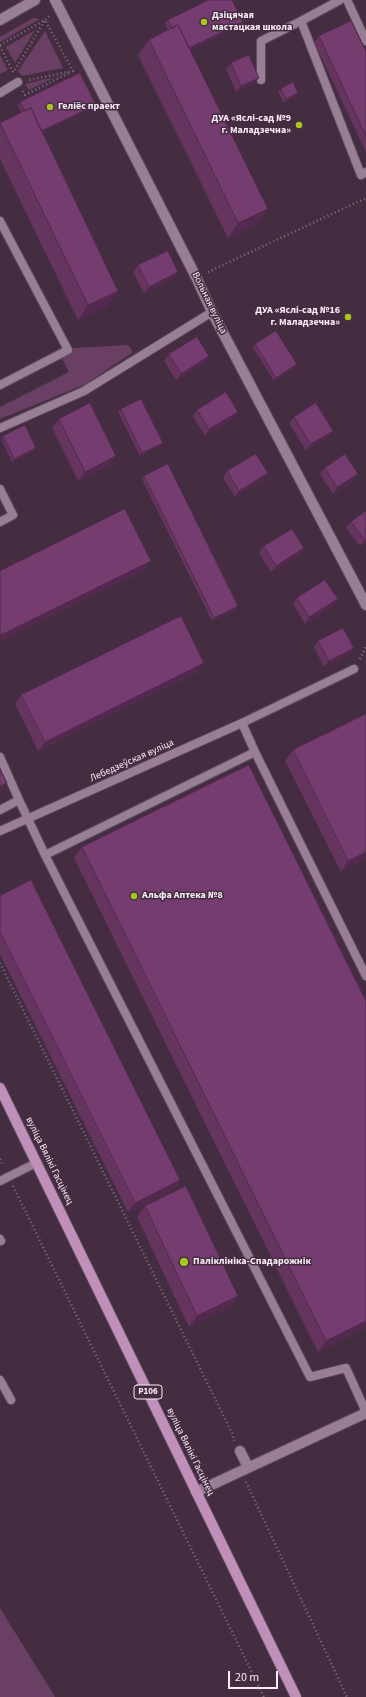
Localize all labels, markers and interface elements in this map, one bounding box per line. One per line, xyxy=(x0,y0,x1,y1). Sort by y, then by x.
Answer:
place label: Дзіцячая мастацкая школа xyxy=(212,10,292,34)
marker: Дзіцячая мастацкая школа xyxy=(199,17,209,27)
place label: Геліёс праект xyxy=(58,101,120,113)
marker: Геліёс праект xyxy=(45,102,55,112)
place label: ДУА «Яслі-сад №9 г. Маладзечна» xyxy=(212,113,291,136)
marker: ДУА «Яслі-сад №9 г. Маладзечна» xyxy=(294,120,304,130)
street label: Вольная вуліца xyxy=(189,270,229,336)
place label: ДУА «Яслі-сад №16 г. Маладзечна» xyxy=(255,305,340,328)
marker: ДУА «Яслі-сад №16 г. Маладзечна» xyxy=(343,312,353,322)
street label: Лебедзеўская вуліца xyxy=(88,737,176,785)
place label: Альфа Аптека №8 xyxy=(142,890,223,902)
marker: Альфа Аптека №8 xyxy=(129,891,139,901)
street label: вуліца Вялікі Гасцінец xyxy=(23,1115,75,1207)
marker: Паліклініка-Спадарожнік xyxy=(178,1256,190,1268)
place label: Паліклініка-Спадарожнік xyxy=(193,1256,311,1268)
road number: Р106 xyxy=(134,1385,162,1399)
street label: вуліца Вялікі Гасцінец xyxy=(164,1406,216,1498)
scale bar xyxy=(230,1663,280,1689)
text: 20 m xyxy=(235,1669,259,1686)

